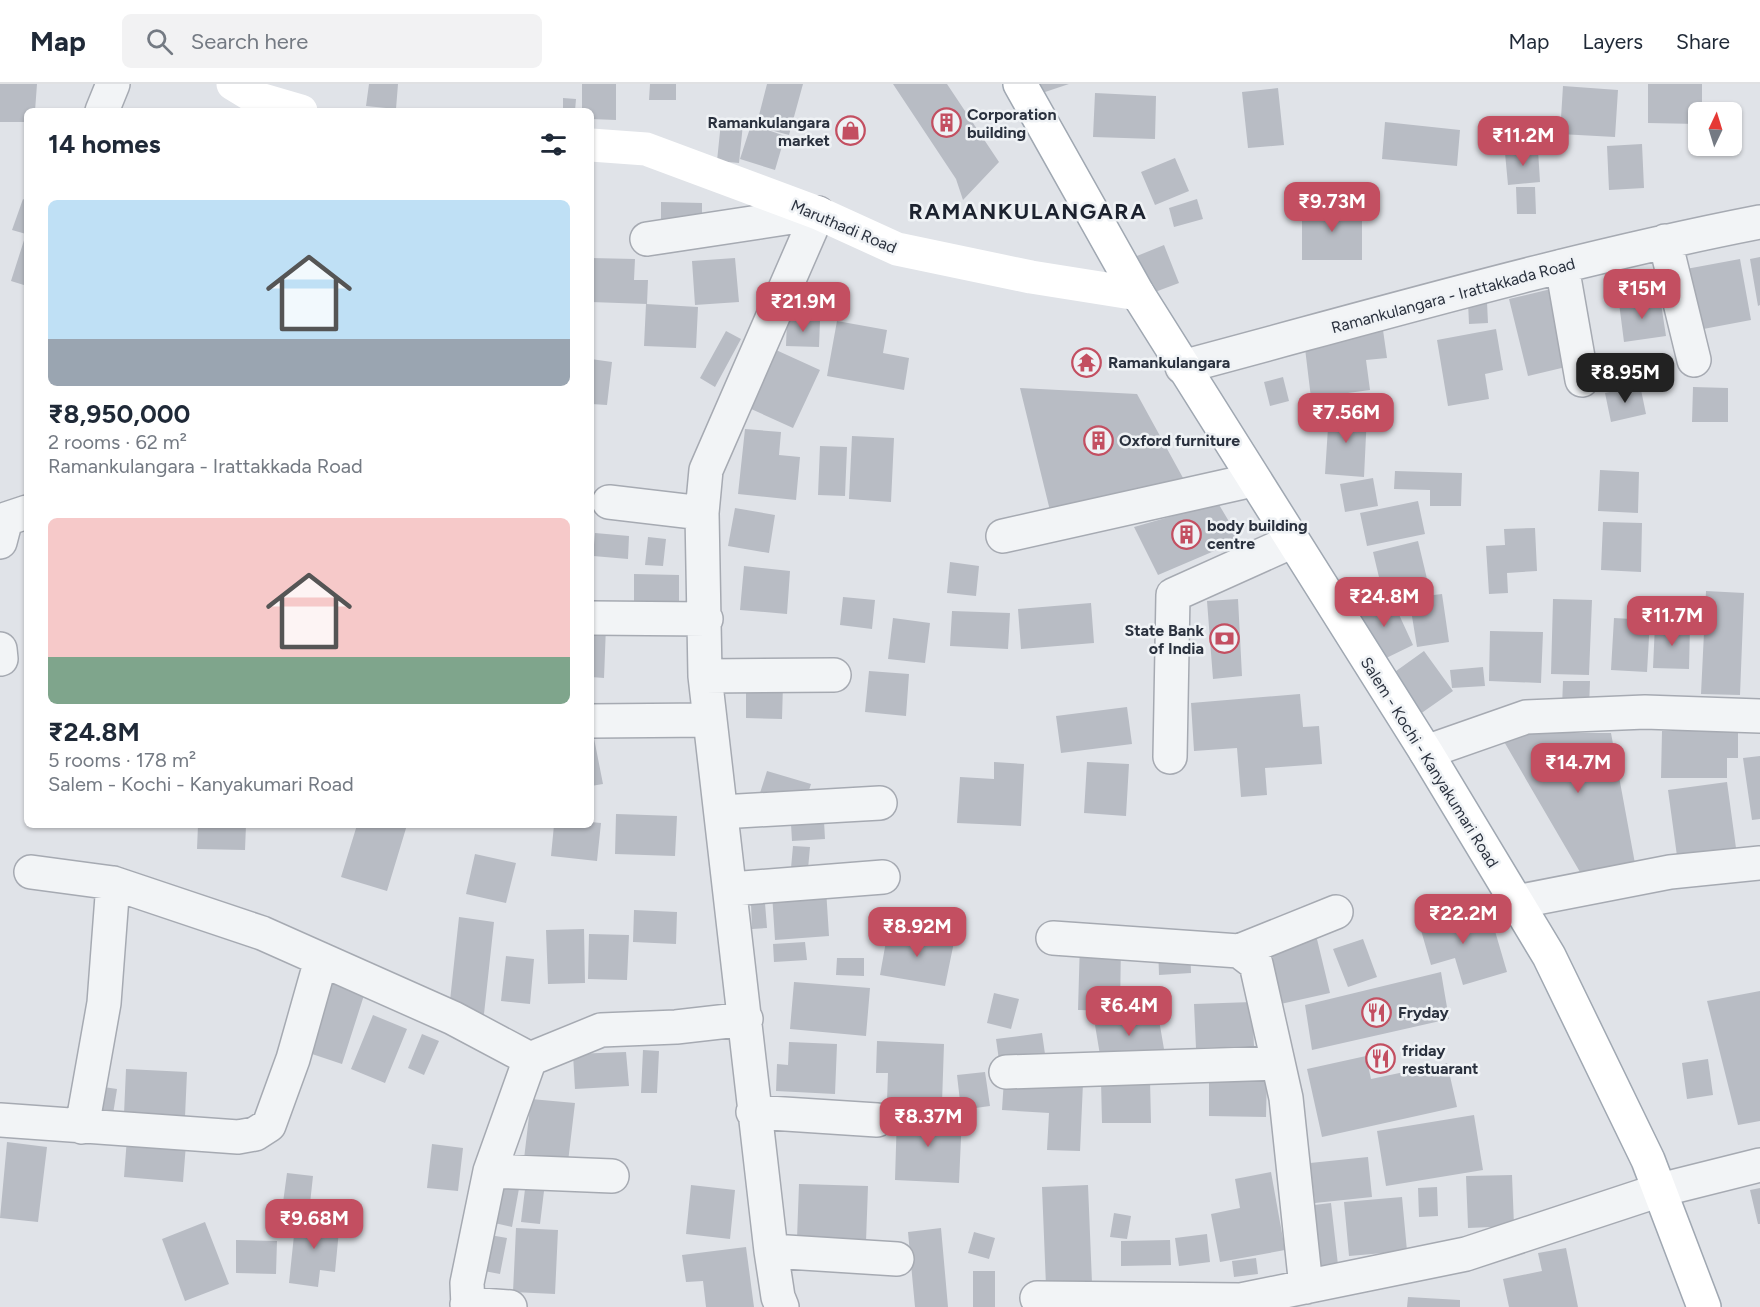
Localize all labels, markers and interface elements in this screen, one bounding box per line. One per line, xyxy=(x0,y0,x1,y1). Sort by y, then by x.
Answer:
search box xyxy=(122,14,542,68)
text: Map xyxy=(30,24,86,58)
icon: search xyxy=(143,25,176,58)
text: Search here xyxy=(191,28,308,55)
text: Map xyxy=(1509,29,1549,54)
text: Layers xyxy=(1582,29,1643,54)
text: Share xyxy=(1676,29,1730,54)
north arrow xyxy=(1688,102,1742,156)
map controls xyxy=(1688,102,1742,156)
place label: Corporation building xyxy=(967,105,1056,142)
building icon: Corporation building xyxy=(930,107,962,139)
place label: Ramankulangara market xyxy=(708,113,830,150)
shop icon: Ramankulangara market xyxy=(835,115,867,147)
pin: ₹11.2M xyxy=(1474,116,1572,167)
text: ₹11.2M xyxy=(1492,123,1554,147)
text: 14 homes xyxy=(48,128,161,160)
icon: filters xyxy=(537,128,570,161)
pin: ₹9.73M xyxy=(1283,182,1381,233)
text: ₹9.73M xyxy=(1298,189,1366,213)
street label: Maruthadi Road xyxy=(788,196,900,257)
district label: RAMANKULANGARA xyxy=(909,198,1147,225)
icon: home xyxy=(255,239,363,347)
street label: Ramankulangara - Irattakkada Road xyxy=(1329,254,1577,337)
pin: ₹15M xyxy=(1606,269,1678,320)
text: ₹15M xyxy=(1617,276,1667,300)
pin: ₹21.9M xyxy=(754,282,852,333)
text: ₹21.9M xyxy=(770,289,836,313)
temple icon: Ramankulangara xyxy=(1071,346,1103,378)
place label: Ramankulangara xyxy=(1108,353,1230,372)
pin: ₹8.95M xyxy=(1576,353,1674,404)
text: ₹8.95M xyxy=(1590,360,1660,384)
pin: ₹7.56M xyxy=(1297,393,1395,444)
text: ₹8,950,000 xyxy=(48,398,190,430)
text: ₹7.56M xyxy=(1312,400,1380,424)
building icon: Oxford furniture xyxy=(1082,424,1114,456)
text: 2 rooms · 62 m² xyxy=(48,430,187,454)
place label: Oxford furniture xyxy=(1119,431,1240,450)
text: Ramankulangara - Irattakkada Road xyxy=(48,454,363,478)
place label: body building centre xyxy=(1207,516,1308,553)
building icon: body building centre xyxy=(1170,518,1202,550)
icon: home xyxy=(255,557,363,665)
pin: ₹24.8M xyxy=(1335,577,1433,628)
text: ₹24.8M xyxy=(1349,584,1419,608)
pin: ₹11.7M xyxy=(1623,596,1721,647)
text: ₹11.7M xyxy=(1641,603,1703,627)
place label: State Bank of India xyxy=(1124,621,1204,658)
bank icon: State Bank of India xyxy=(1209,623,1241,655)
street label: Salem - Kochi - Kanyakumari Road xyxy=(1357,654,1502,871)
text: ₹24.8M xyxy=(48,716,140,748)
pin: ₹14.7M xyxy=(1529,743,1627,794)
text: 5 rooms · 178 m² xyxy=(48,748,196,772)
text: ₹14.7M xyxy=(1545,750,1611,774)
text: Salem - Kochi - Kanyakumari Road xyxy=(48,772,354,796)
pin: ₹22.2M xyxy=(1414,894,1512,945)
text: ₹22.2M xyxy=(1429,901,1497,925)
pin: ₹8.92M xyxy=(868,907,966,958)
text: ₹8.92M xyxy=(882,914,952,938)
pin: ₹6.4M xyxy=(1087,986,1171,1037)
text: ₹6.4M xyxy=(1100,993,1158,1017)
restaurant icon: Fryday xyxy=(1361,996,1393,1028)
place label: Fryday xyxy=(1398,1003,1450,1022)
place label: friday restuarant xyxy=(1402,1041,1479,1078)
restaurant icon: friday restuarant xyxy=(1365,1043,1397,1075)
pin: ₹8.37M xyxy=(879,1097,977,1148)
text: ₹8.37M xyxy=(894,1104,962,1128)
pin: ₹9.68M xyxy=(265,1199,363,1250)
text: ₹9.68M xyxy=(279,1206,349,1230)

